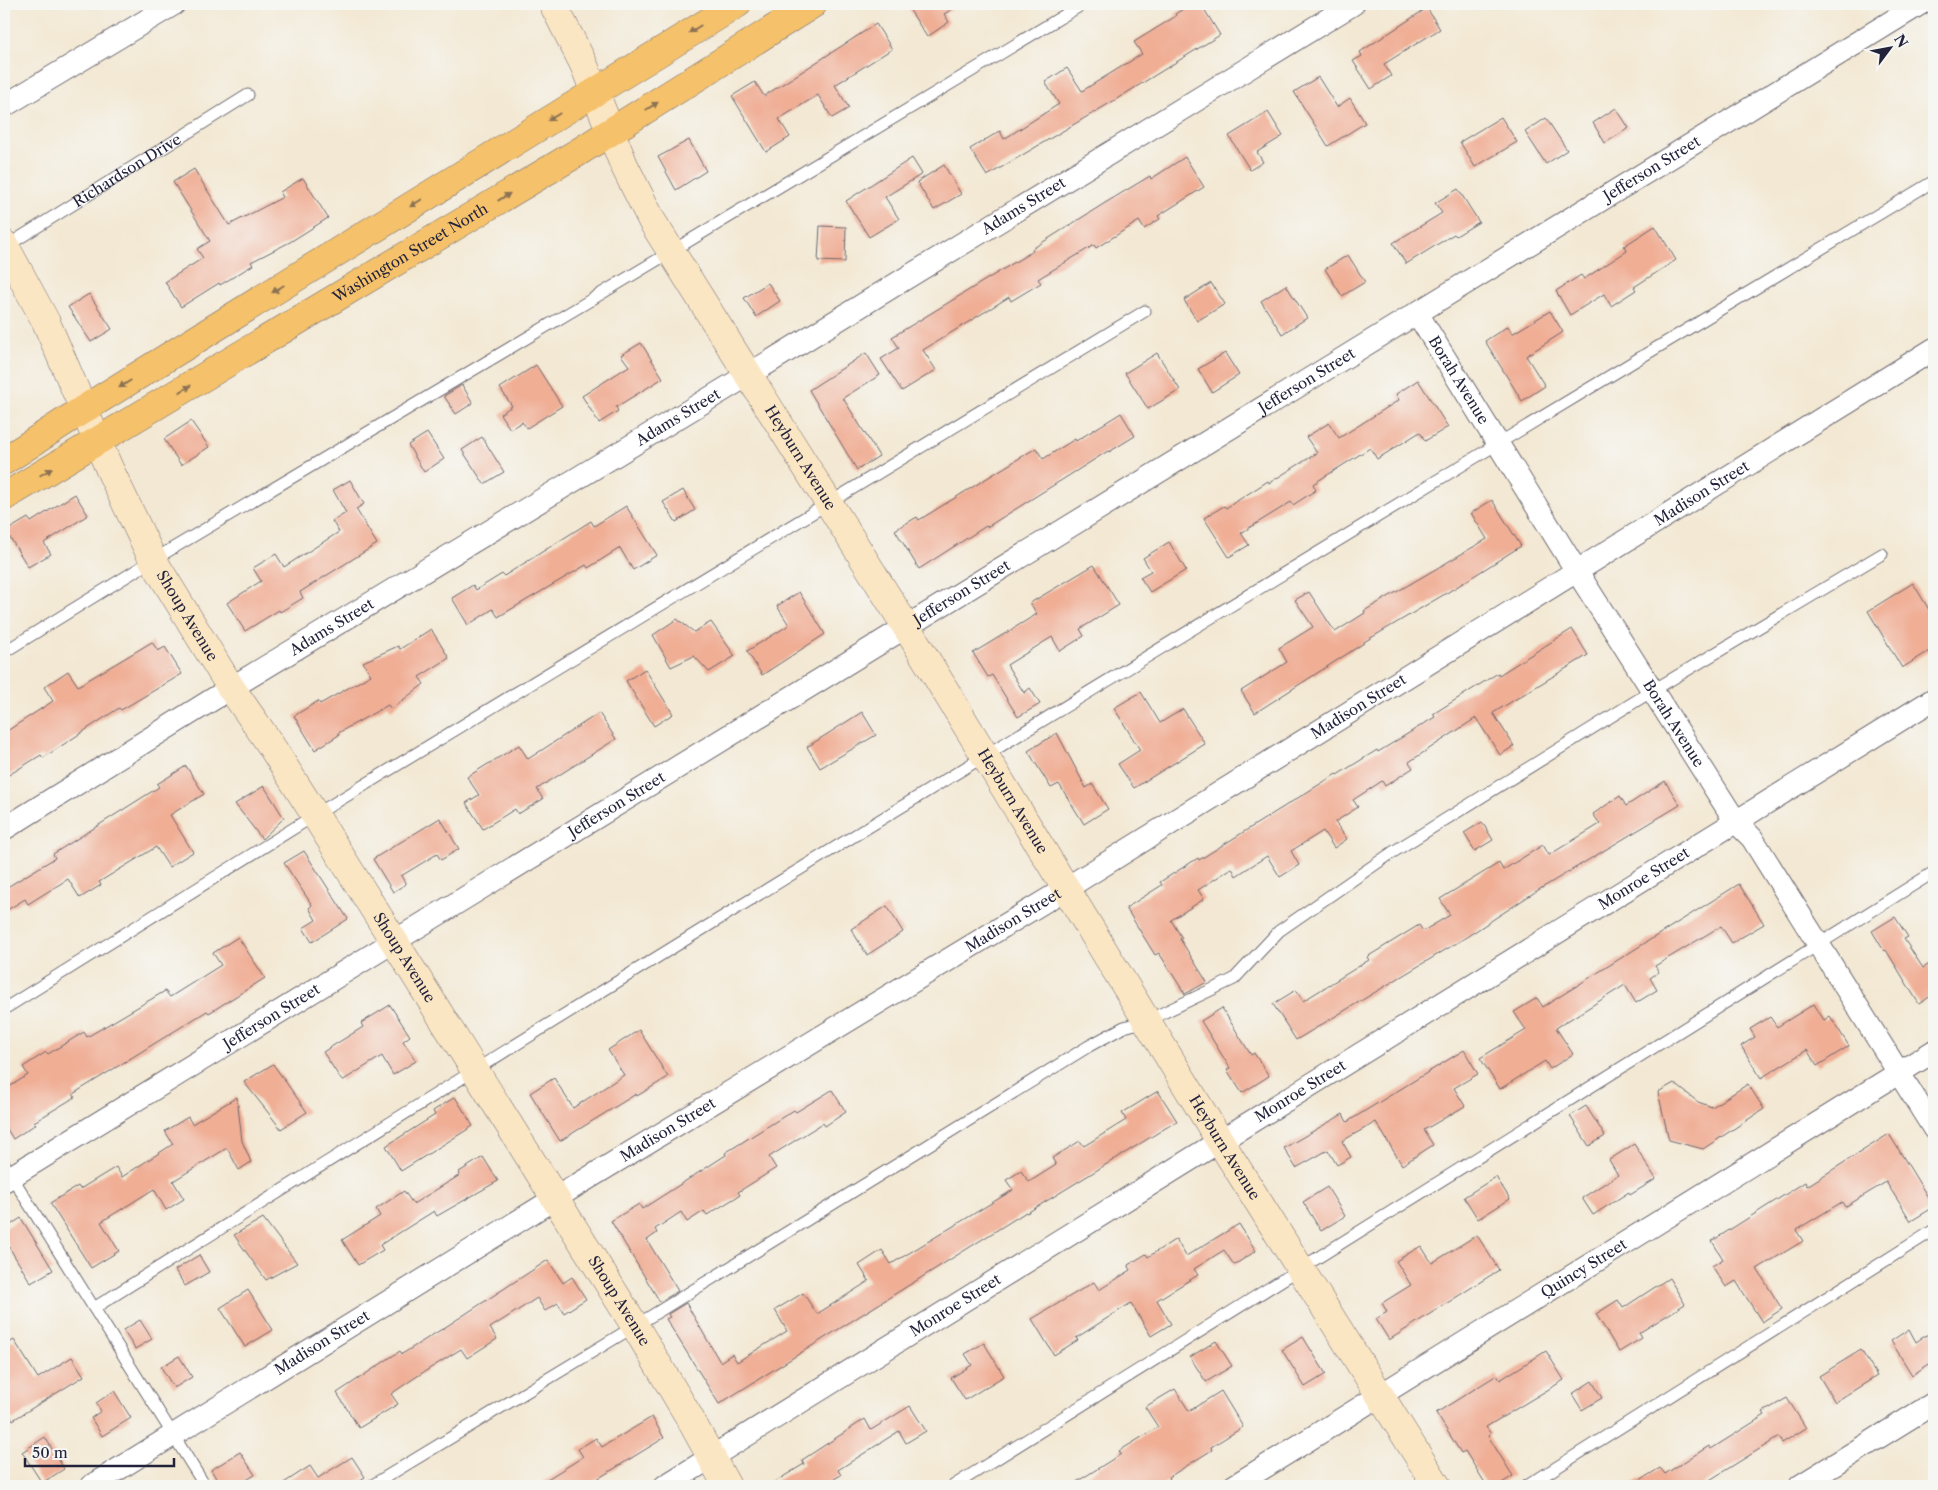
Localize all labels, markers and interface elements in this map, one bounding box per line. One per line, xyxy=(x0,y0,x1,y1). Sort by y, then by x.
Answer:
north arrow xyxy=(1866,22,1916,72)
one-way arrow xyxy=(689,25,702,34)
text: N xyxy=(1890,31,1912,51)
one-way arrow xyxy=(645,102,659,111)
one-way arrow xyxy=(547,112,560,121)
street label: Richardson Drive xyxy=(69,129,184,211)
street label: Jefferson Street xyxy=(1598,131,1704,206)
street label: Adams Street xyxy=(977,172,1070,239)
one-way arrow xyxy=(498,192,511,201)
street label: Washington Street North xyxy=(328,198,492,307)
one-way arrow xyxy=(409,198,423,208)
one-way arrow xyxy=(271,284,284,293)
street label: Borah Avenue xyxy=(1425,332,1493,427)
street label: Jefferson Street xyxy=(1253,343,1359,418)
one-way arrow xyxy=(118,379,131,388)
street label: Adams Street xyxy=(632,384,724,450)
one-way arrow xyxy=(179,385,192,394)
street label: Heyburn Avenue xyxy=(761,402,841,513)
street label: Madison Street xyxy=(1650,456,1753,530)
one-way arrow xyxy=(39,468,52,477)
street label: Jefferson Street xyxy=(908,555,1014,630)
street label: Shoup Avenue xyxy=(153,567,222,664)
street label: Adams Street xyxy=(285,593,378,660)
street label: Madison Street xyxy=(1307,669,1410,743)
street label: Borah Avenue xyxy=(1639,676,1709,770)
street label: Heyburn Avenue xyxy=(974,745,1052,857)
street label: Jefferson Street xyxy=(563,767,669,842)
street label: Monroe Street xyxy=(1595,842,1693,914)
street label: Madison Street xyxy=(962,883,1065,956)
street label: Shoup Avenue xyxy=(369,909,440,1006)
street label: Jefferson Street xyxy=(218,979,324,1054)
street label: Monroe Street xyxy=(1251,1055,1350,1126)
street label: Heyburn Avenue xyxy=(1185,1092,1265,1203)
street label: Madison Street xyxy=(616,1093,720,1166)
street label: Quincy Street xyxy=(1537,1234,1631,1302)
street label: Shoup Avenue xyxy=(584,1252,655,1349)
street label: Monroe Street xyxy=(906,1269,1005,1340)
street label: Madison Street xyxy=(271,1305,374,1379)
scale bar xyxy=(25,1435,174,1467)
text: 50 m xyxy=(32,1443,68,1462)

